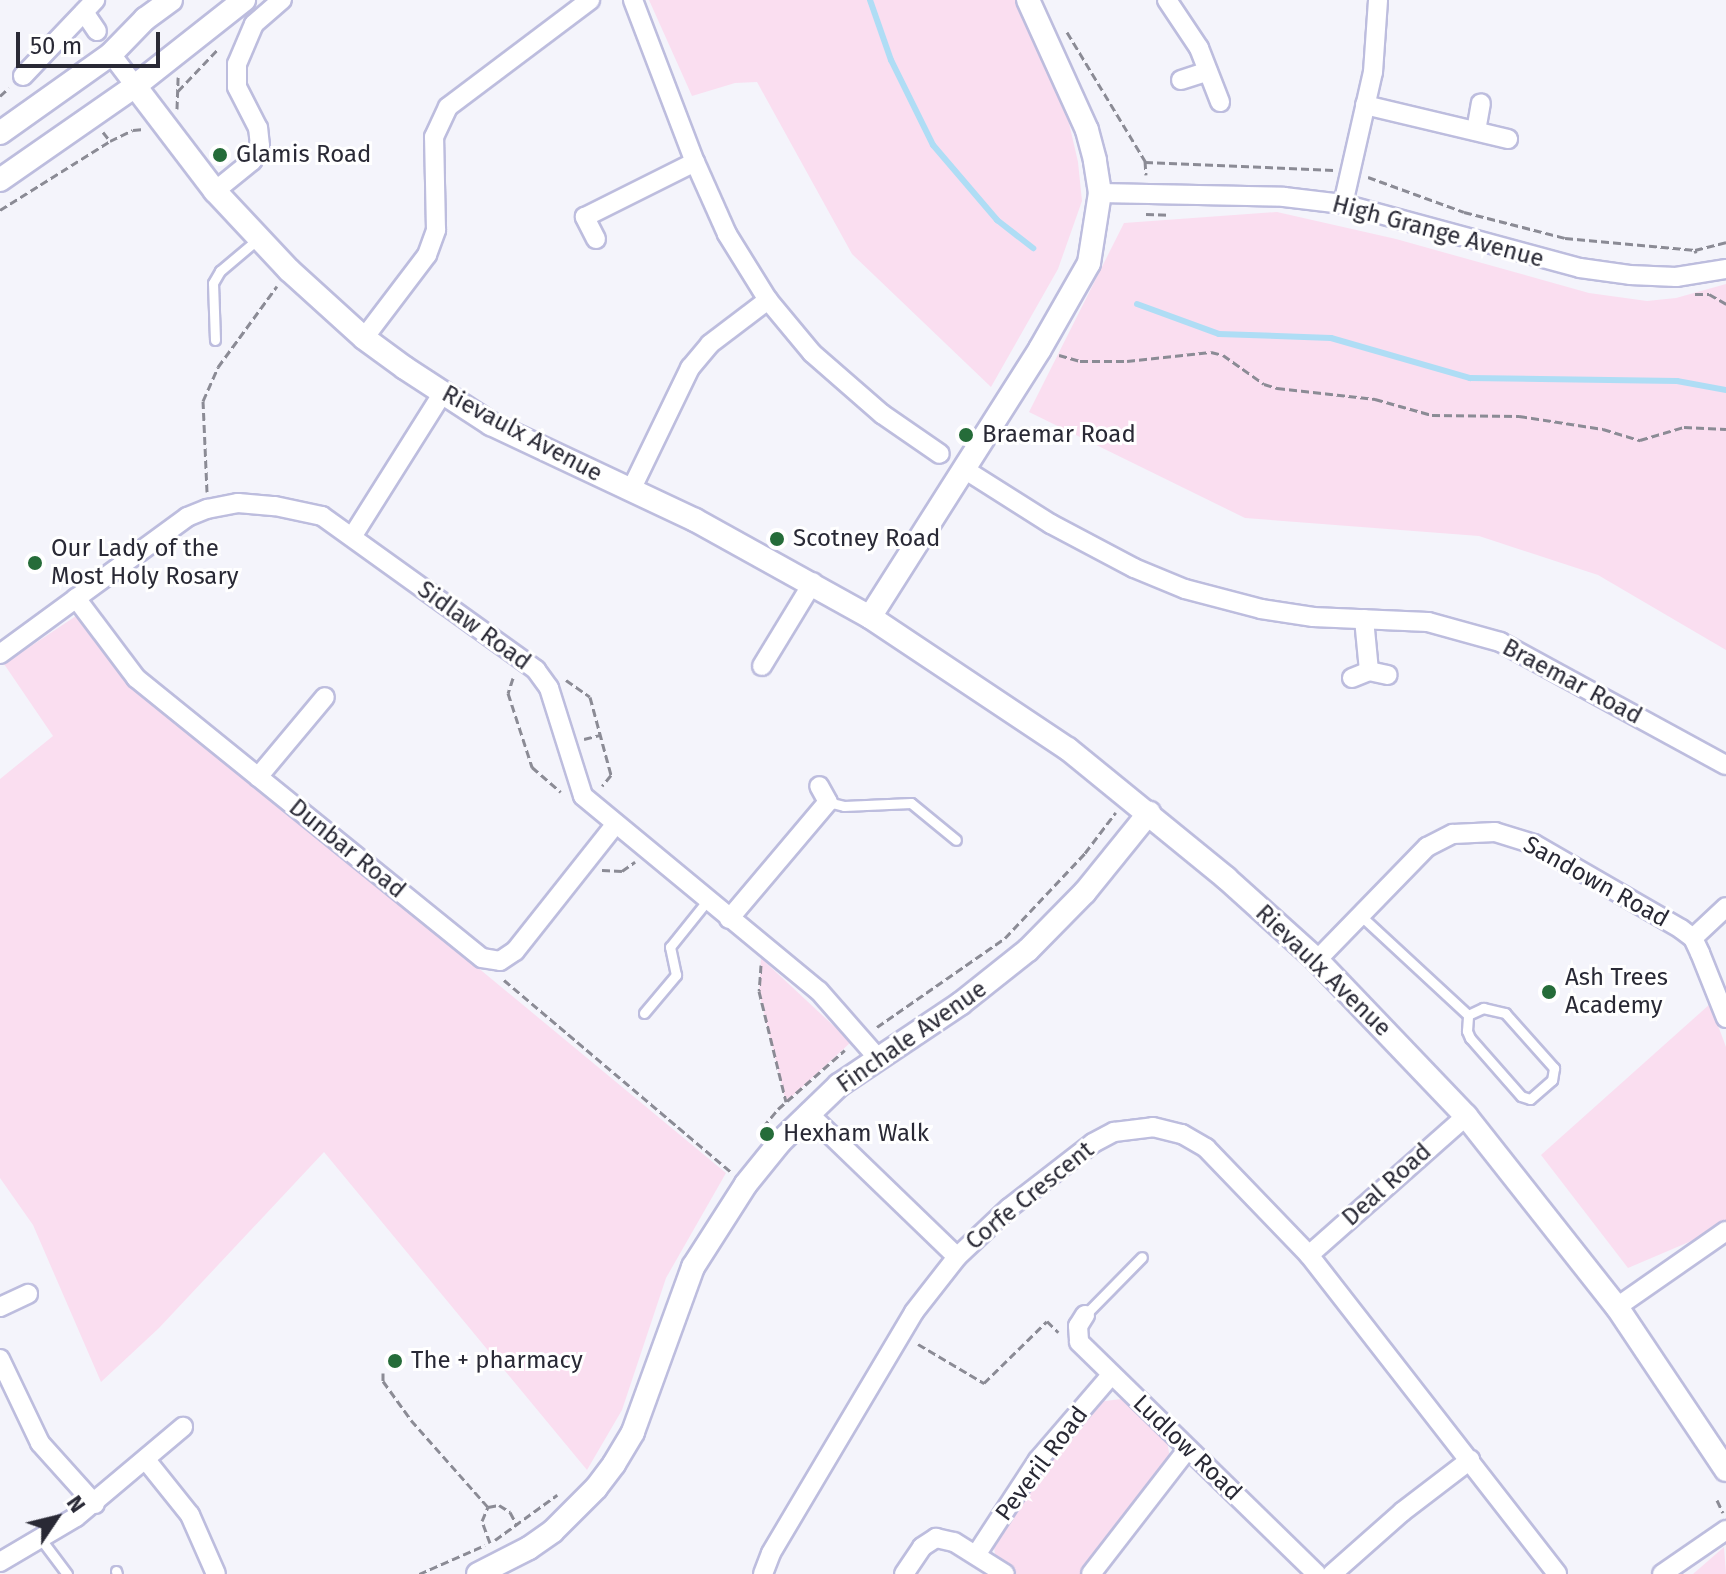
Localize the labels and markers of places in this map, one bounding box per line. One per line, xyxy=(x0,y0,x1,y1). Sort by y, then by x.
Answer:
place label: Glamis Road xyxy=(236,141,371,169)
marker: Glamis Road xyxy=(211,146,229,164)
place label: Braemar Road xyxy=(982,421,1136,449)
marker: Braemar Road xyxy=(957,426,975,444)
place label: Scotney Road xyxy=(793,525,940,553)
marker: Scotney Road xyxy=(768,530,786,548)
place label: Our Lady of the Most Holy Rosary xyxy=(51,535,238,591)
marker: Our Lady of the Most Holy Rosary xyxy=(26,554,44,572)
place label: Ash Trees Academy xyxy=(1565,964,1668,1020)
marker: Ash Trees Academy xyxy=(1540,983,1558,1001)
place label: Hexham Walk xyxy=(783,1120,929,1148)
marker: Hexham Walk xyxy=(758,1125,776,1143)
place label: The + pharmacy xyxy=(411,1347,583,1375)
marker: The + pharmacy xyxy=(386,1352,404,1370)

